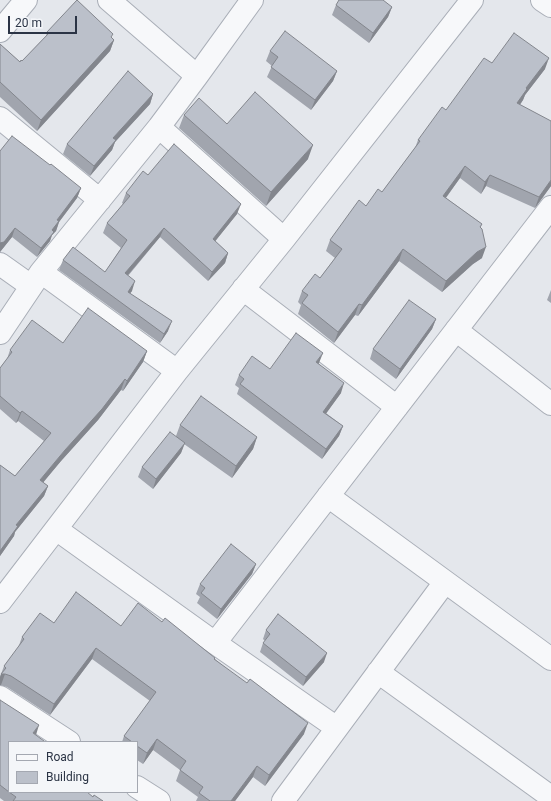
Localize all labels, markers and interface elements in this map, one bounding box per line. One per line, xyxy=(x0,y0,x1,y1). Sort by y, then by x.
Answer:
scale bar xyxy=(10,8,79,34)
text: 20 m xyxy=(15,16,42,30)
legend xyxy=(8,741,138,793)
text: Road xyxy=(46,750,74,764)
text: Building xyxy=(46,770,89,784)

